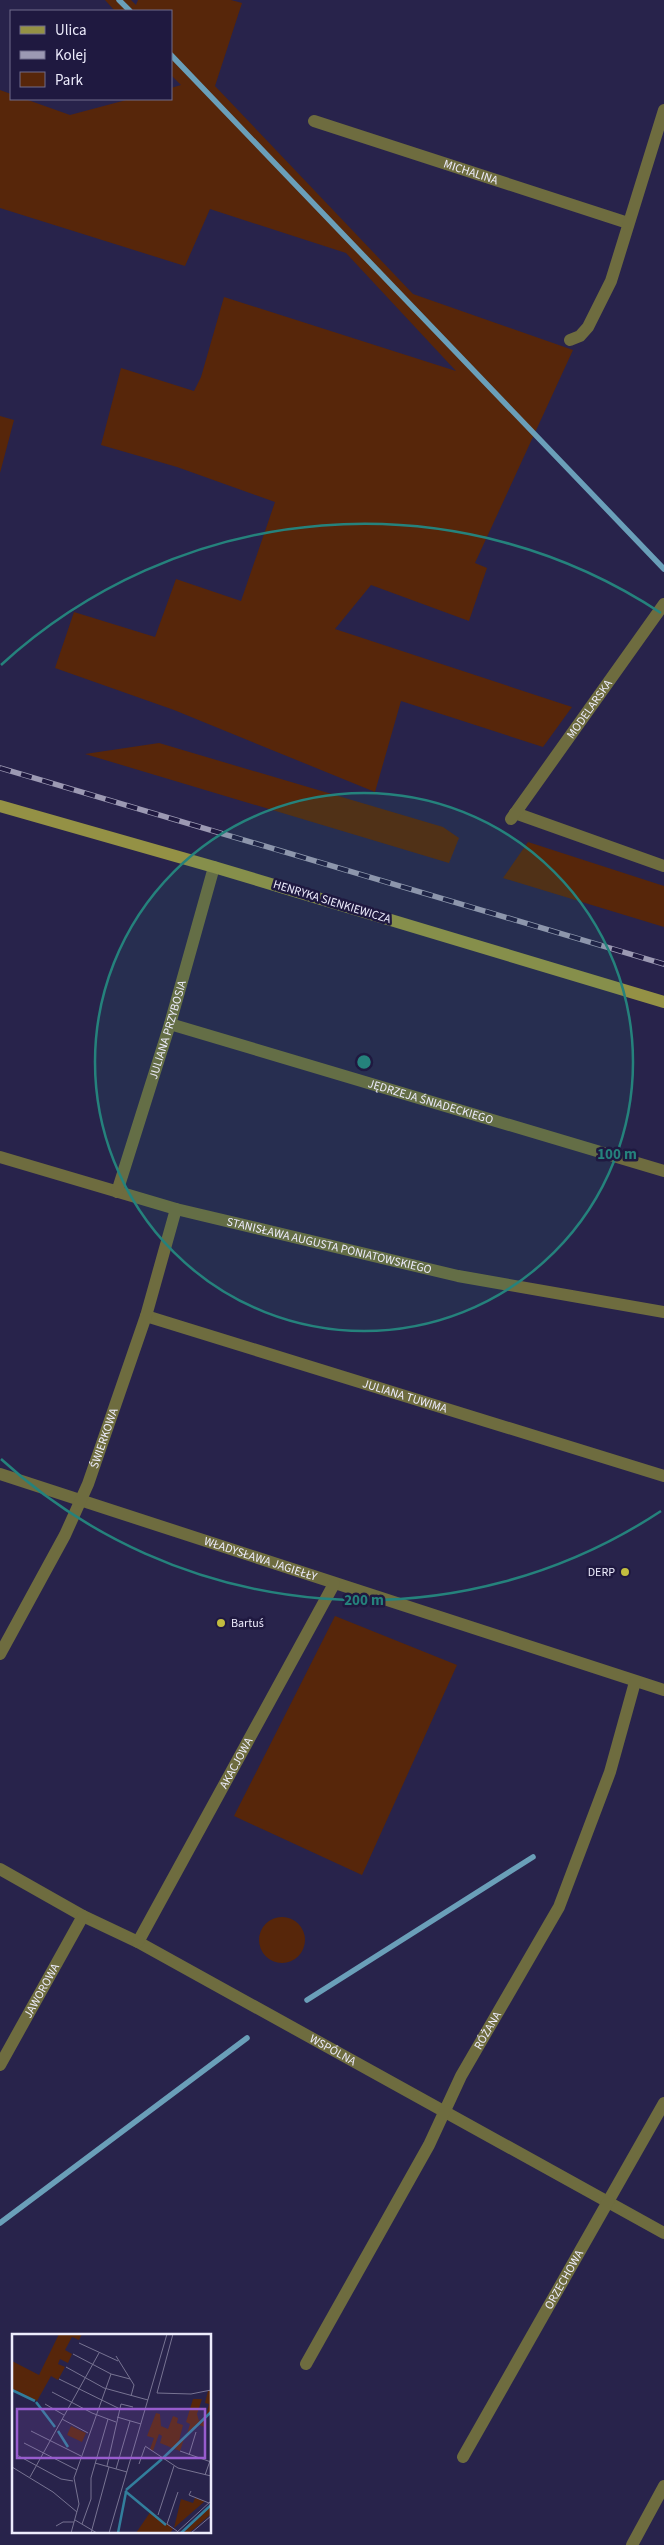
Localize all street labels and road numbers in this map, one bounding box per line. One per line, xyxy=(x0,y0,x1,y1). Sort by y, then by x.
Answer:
street label: MICHALINA xyxy=(441,155,501,189)
street label: MODELARSKA xyxy=(562,675,617,742)
street label: HENRYKA SIENKIEWICZA xyxy=(271,876,394,928)
street label: JULIANA PRZYBOSIA xyxy=(145,978,190,1081)
street label: JĘDRZEJA ŚNIADECKIEGO xyxy=(366,1075,495,1128)
street label: STANISŁAWA AUGUSTA PONIATOWSKIEGO xyxy=(225,1213,434,1278)
street label: JULIANA TUWIMA xyxy=(360,1375,450,1417)
street label: ŚWIERKOWA xyxy=(86,1405,122,1471)
street label: WŁADYSŁAWA JAGIEŁŁY xyxy=(202,1532,320,1585)
street label: AKACJOWA xyxy=(215,1734,257,1792)
street label: JAWOROWA xyxy=(19,1960,64,2021)
street label: RÓŻANA xyxy=(470,2008,506,2053)
street label: WSPÓLNA xyxy=(307,2030,360,2070)
street label: ORZECHOWA xyxy=(540,2246,588,2313)

